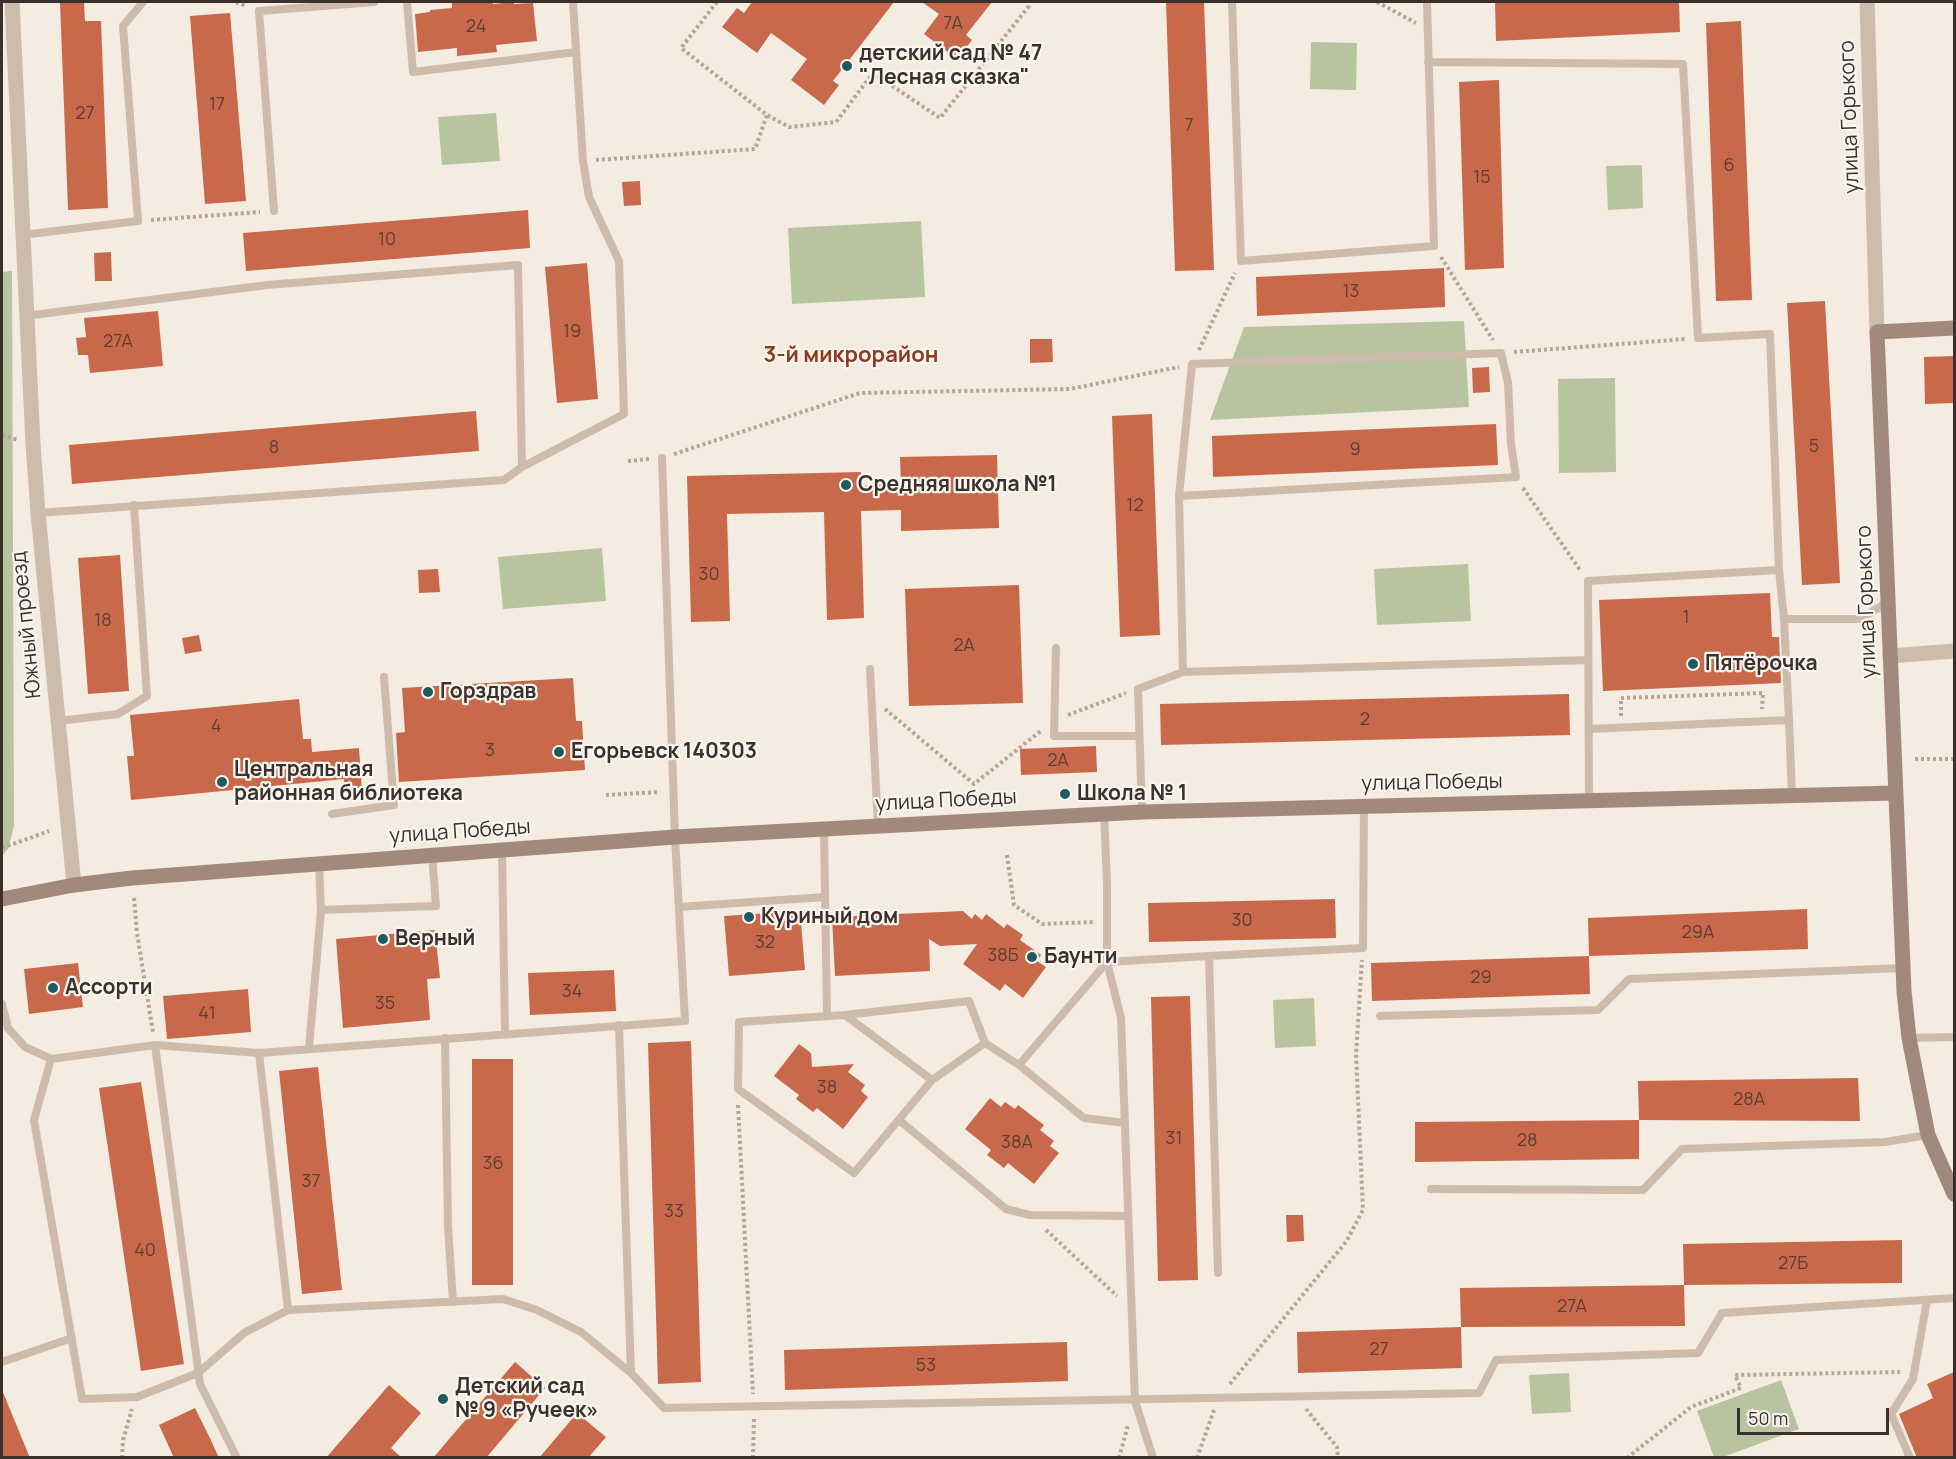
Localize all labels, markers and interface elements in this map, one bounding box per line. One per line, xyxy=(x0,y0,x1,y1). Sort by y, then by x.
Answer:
house number: 7А xyxy=(943,13,963,35)
house number: 24 xyxy=(466,16,486,38)
street label: улица Горького xyxy=(1835,40,1865,194)
place label: детский сад № 47 "Лесная сказка" xyxy=(859,41,1042,91)
marker: детский сад № 47 "Лесная сказка" xyxy=(840,59,854,73)
house number: 17 xyxy=(209,94,225,116)
house number: 27 xyxy=(75,103,95,125)
house number: 7 xyxy=(1184,115,1194,137)
house number: 6 xyxy=(1723,155,1735,177)
house number: 15 xyxy=(1473,167,1491,189)
house number: 10 xyxy=(378,229,396,251)
house number: 13 xyxy=(1343,281,1359,303)
house number: 19 xyxy=(563,321,581,343)
house number: 27А xyxy=(103,331,133,353)
district label: 3-й микрорайон xyxy=(764,343,938,369)
house number: 5 xyxy=(1809,436,1819,458)
house number: 8 xyxy=(269,437,279,459)
house number: 9 xyxy=(1349,439,1361,461)
place label: Средняя школа №1 xyxy=(858,472,1057,498)
marker: Средняя школа №1 xyxy=(839,478,853,492)
house number: 12 xyxy=(1126,495,1144,517)
street label: улица Горького xyxy=(1852,525,1882,679)
street label: Южный проезд xyxy=(7,550,47,700)
house number: 30 xyxy=(699,564,719,586)
house number: 1 xyxy=(1682,607,1690,629)
house number: 18 xyxy=(94,610,112,632)
house number: 2А xyxy=(953,635,975,657)
place label: Пятёрочка xyxy=(1705,651,1818,677)
marker: Пятёрочка xyxy=(1686,657,1700,671)
place label: Горздрав xyxy=(440,679,536,705)
marker: Горздрав xyxy=(421,685,435,699)
house number: 2 xyxy=(1360,709,1370,731)
house number: 4 xyxy=(211,716,221,738)
place label: Егорьевск 140303 xyxy=(571,739,757,765)
house number: 3 xyxy=(485,740,495,762)
marker: Егорьевск 140303 xyxy=(552,745,566,759)
house number: 2А xyxy=(1047,750,1069,772)
place label: Центральная районная библиотека xyxy=(234,757,463,807)
street label: улица Победы xyxy=(1361,769,1503,797)
marker: Центральная районная библиотека xyxy=(215,775,229,789)
place label: Школа № 1 xyxy=(1077,781,1187,807)
street label: улица Победы xyxy=(875,785,1017,817)
marker: Школа № 1 xyxy=(1058,787,1072,801)
street label: улица Победы xyxy=(388,814,532,850)
place label: Куриный дом xyxy=(761,904,898,930)
marker: Куриный дом xyxy=(742,910,756,924)
house number: 30 xyxy=(1232,910,1252,932)
house number: 29А xyxy=(1682,922,1714,944)
place label: Верный xyxy=(395,926,475,952)
marker: Верный xyxy=(376,932,390,946)
house number: 32 xyxy=(755,932,775,954)
place label: Баунти xyxy=(1044,944,1118,970)
house number: 38Б xyxy=(987,945,1019,967)
marker: Баунти xyxy=(1025,950,1039,964)
house number: 29 xyxy=(1470,967,1492,989)
place label: Ассорти xyxy=(65,975,152,1001)
marker: Ассорти xyxy=(46,981,60,995)
house number: 34 xyxy=(562,981,582,1003)
house number: 35 xyxy=(375,993,395,1015)
house number: 41 xyxy=(198,1003,216,1025)
house number: 38 xyxy=(817,1077,837,1099)
house number: 28А xyxy=(1733,1089,1765,1111)
house number: 31 xyxy=(1166,1128,1182,1150)
house number: 28 xyxy=(1517,1130,1537,1152)
house number: 38А xyxy=(1001,1132,1033,1154)
house number: 36 xyxy=(482,1153,504,1175)
house number: 37 xyxy=(302,1171,320,1193)
house number: 33 xyxy=(664,1201,684,1223)
house number: 40 xyxy=(134,1240,156,1262)
house number: 27Б xyxy=(1778,1253,1808,1275)
house number: 27А xyxy=(1557,1296,1587,1318)
house number: 27 xyxy=(1369,1339,1389,1361)
house number: 53 xyxy=(916,1355,936,1377)
place label: Детский сад № 9 «Ручеек» xyxy=(455,1374,599,1424)
marker: Детский сад № 9 «Ручеек» xyxy=(436,1392,450,1406)
scale bar xyxy=(1740,1396,1892,1434)
text: 50 m xyxy=(1748,1406,1788,1430)

